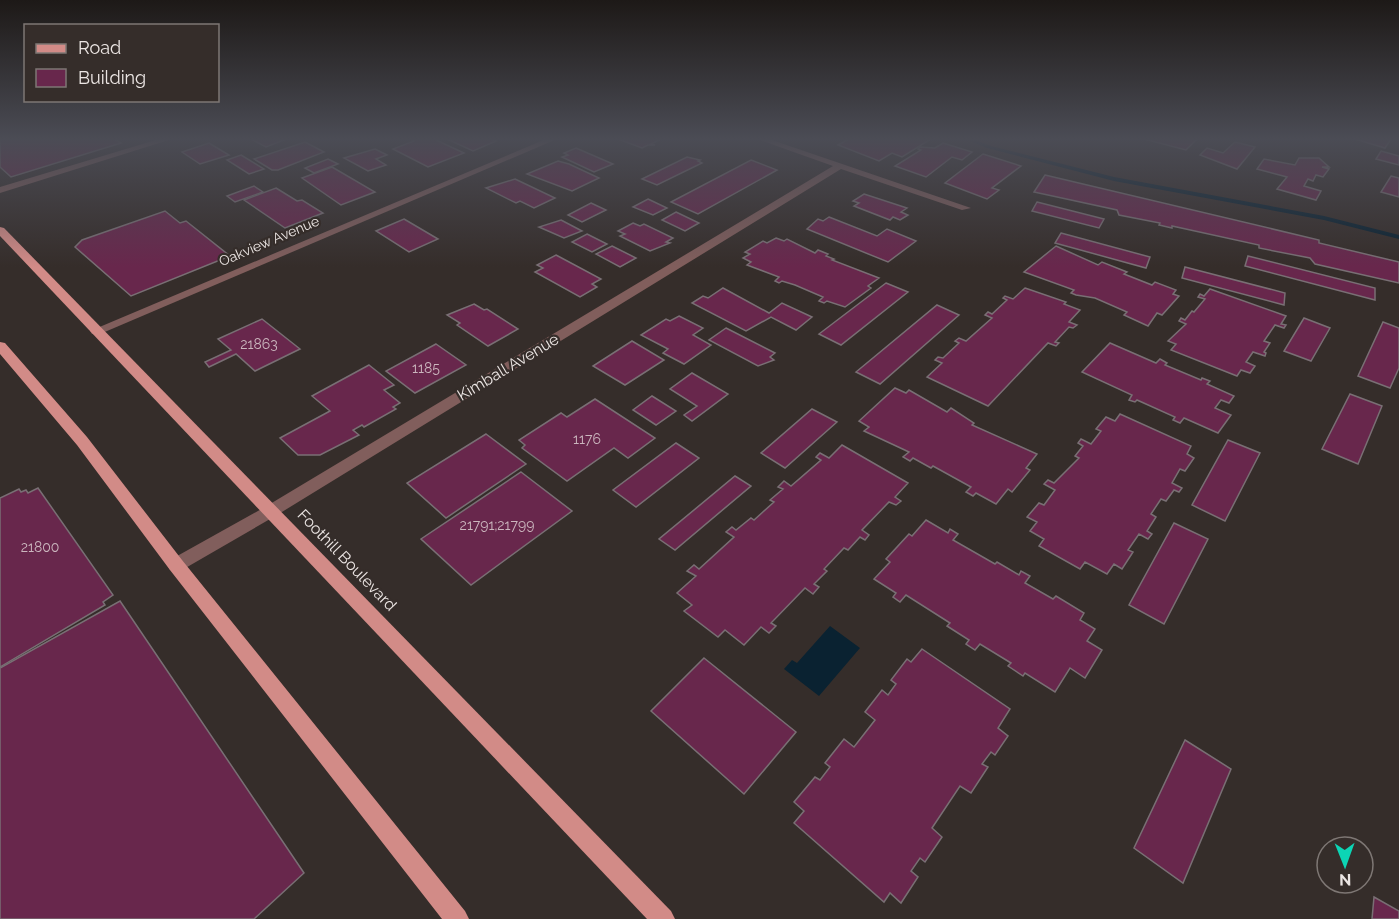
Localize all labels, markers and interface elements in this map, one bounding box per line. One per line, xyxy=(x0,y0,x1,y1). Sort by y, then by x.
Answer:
legend xyxy=(24,24,219,102)
text: Road xyxy=(78,37,121,58)
text: Building xyxy=(78,67,146,88)
street label: Oakview Avenue xyxy=(216,213,322,269)
street label: Kimball Avenue xyxy=(454,329,562,405)
house number: 21863 xyxy=(240,336,278,352)
house number: 1185 xyxy=(412,360,440,376)
house number: 1176 xyxy=(573,431,601,447)
street label: Foothill Boulevard xyxy=(294,505,400,615)
house number: 21791;21799 xyxy=(460,517,534,533)
house number: 21800 xyxy=(21,539,59,555)
north arrow xyxy=(1315,835,1375,895)
text: N xyxy=(1339,870,1352,889)

